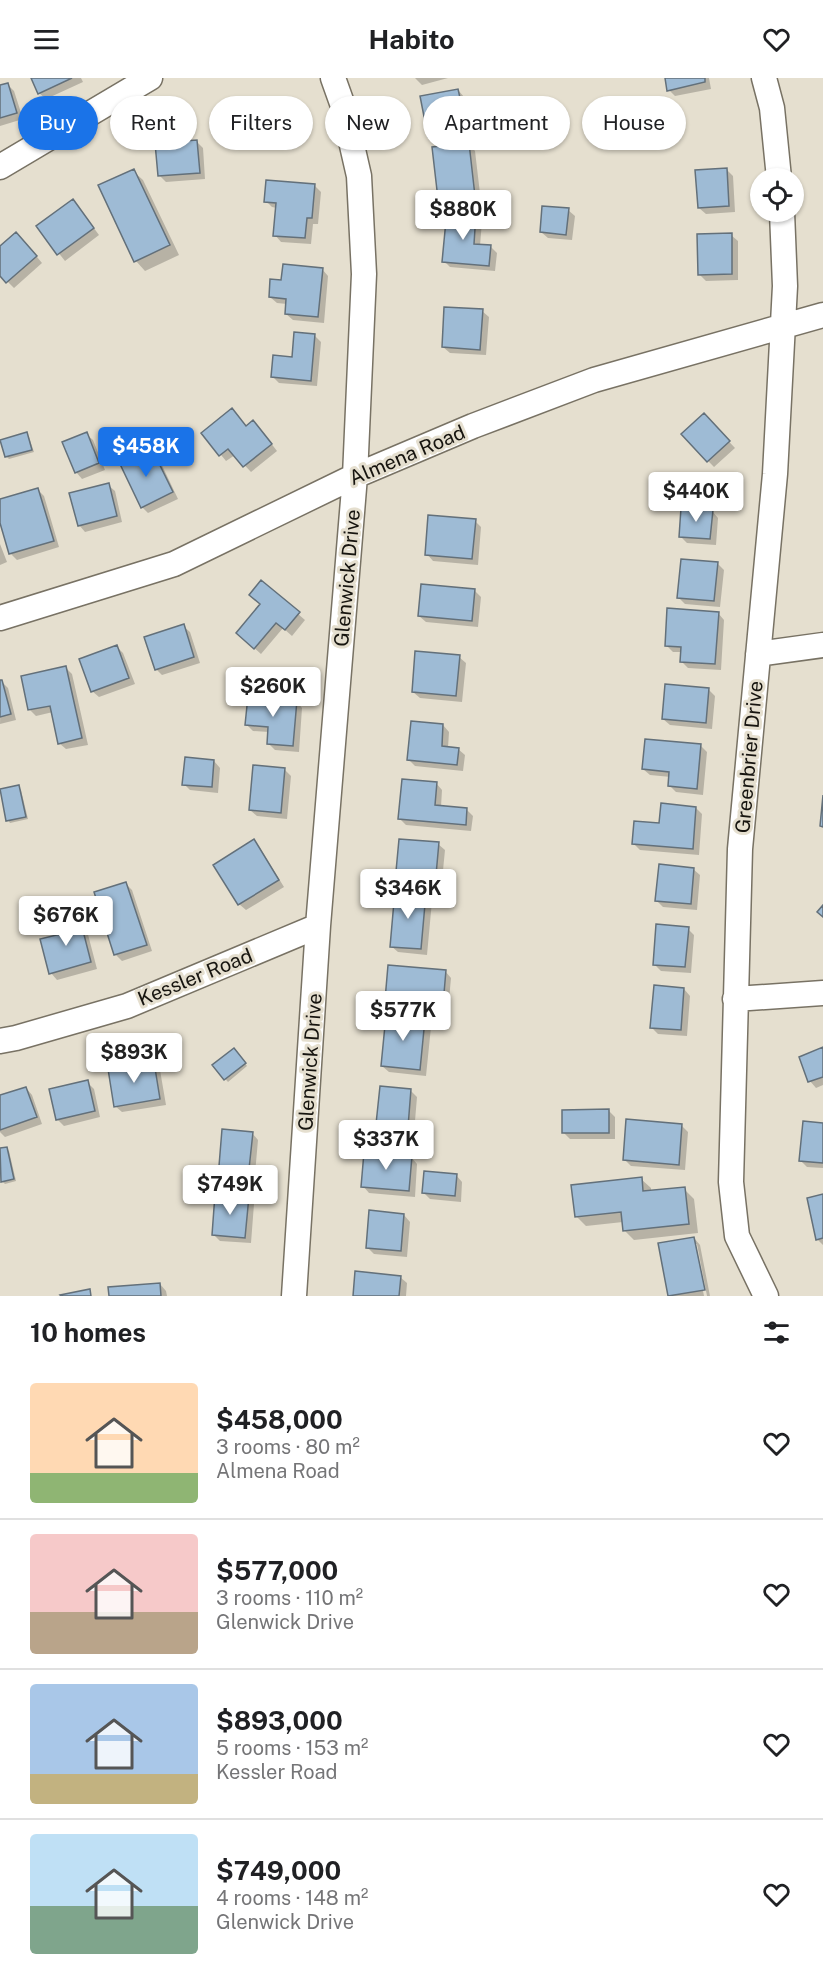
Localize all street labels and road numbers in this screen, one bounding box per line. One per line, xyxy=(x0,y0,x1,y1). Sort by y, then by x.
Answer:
street label: Almena Road xyxy=(345,420,469,490)
street label: Glenwick Drive xyxy=(329,508,365,648)
street label: Greenbrier Drive xyxy=(730,680,768,834)
street label: Kessler Road xyxy=(134,943,256,1011)
street label: Glenwick Drive xyxy=(293,992,327,1132)

